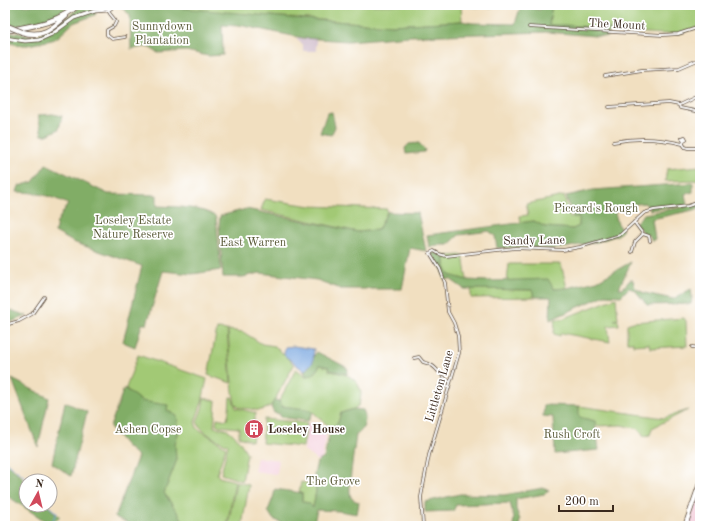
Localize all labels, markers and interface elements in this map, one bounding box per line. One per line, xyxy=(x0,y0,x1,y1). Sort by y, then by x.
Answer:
street label: The Mount xyxy=(588,18,646,32)
park label: Sunnydown Plantation xyxy=(132,21,193,47)
park label: Piccard's Rough xyxy=(554,203,639,215)
park label: Loseley Estate Nature Reserve xyxy=(93,215,174,241)
street label: Sandy Lane xyxy=(503,234,565,248)
park label: East Warren xyxy=(220,237,287,249)
street label: Littleton Lane xyxy=(424,348,456,424)
building icon: Loseley House xyxy=(243,418,265,440)
park label: Ashen Copse xyxy=(114,424,182,436)
place label: Loseley House xyxy=(268,424,346,436)
park label: Rush Croft xyxy=(543,429,601,441)
north arrow xyxy=(18,473,58,513)
park label: The Grove xyxy=(306,476,361,488)
text: N xyxy=(34,479,45,491)
scale bar xyxy=(559,487,613,513)
text: 200 m xyxy=(565,496,599,508)

